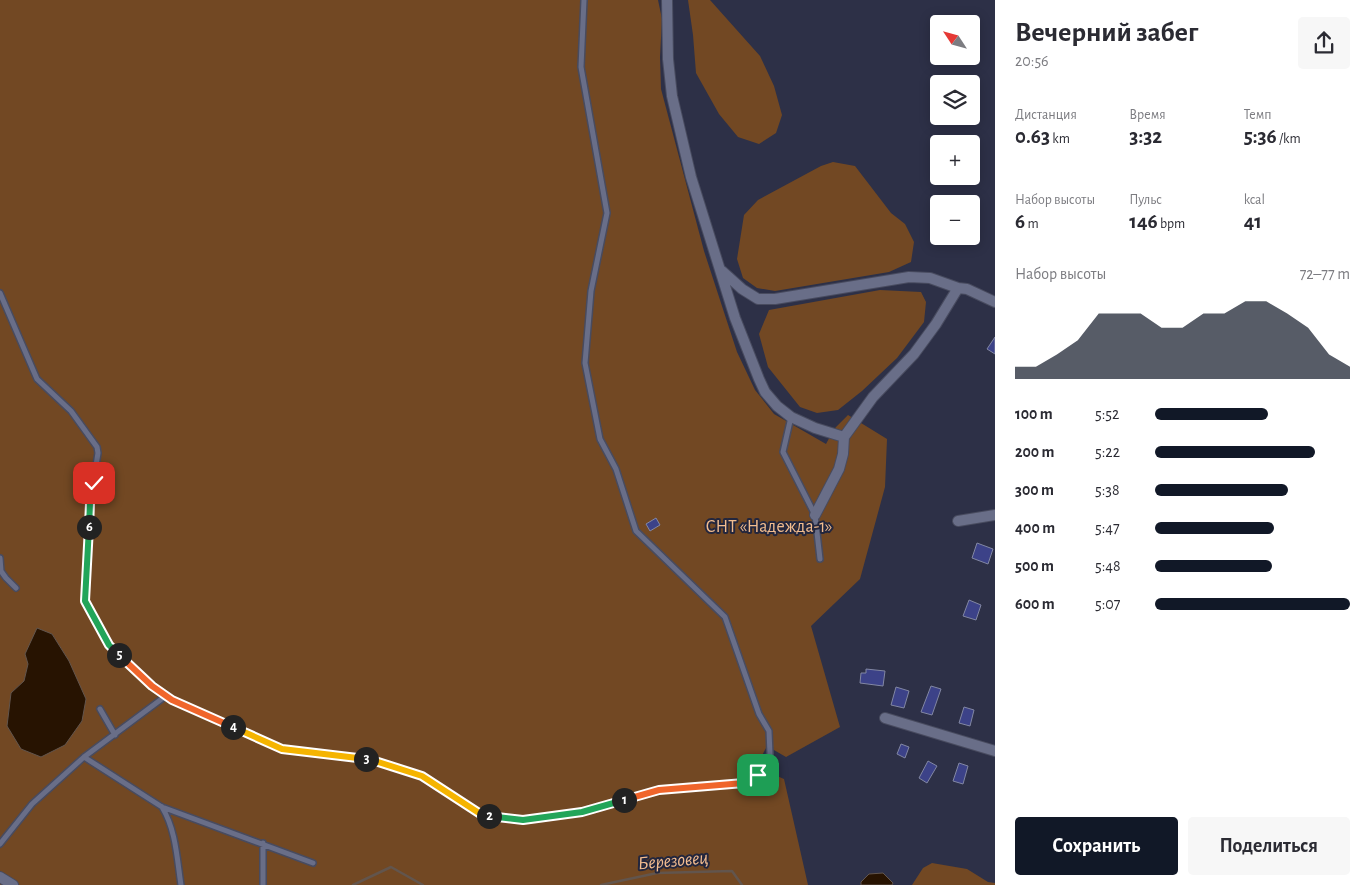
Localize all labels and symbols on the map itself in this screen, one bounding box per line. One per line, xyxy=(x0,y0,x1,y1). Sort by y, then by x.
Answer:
north arrow xyxy=(930,15,980,65)
pin xyxy=(73,462,115,504)
pin: 6 xyxy=(76,514,102,540)
park label: СНТ «Надежда-1» xyxy=(706,518,833,536)
pin: 5 xyxy=(106,642,132,668)
pin: 4 xyxy=(220,714,246,740)
pin: 3 xyxy=(354,746,378,772)
pin xyxy=(737,754,779,796)
pin: 1 xyxy=(612,788,636,812)
pin: 2 xyxy=(476,804,502,828)
water label: Березовец xyxy=(637,848,709,874)

